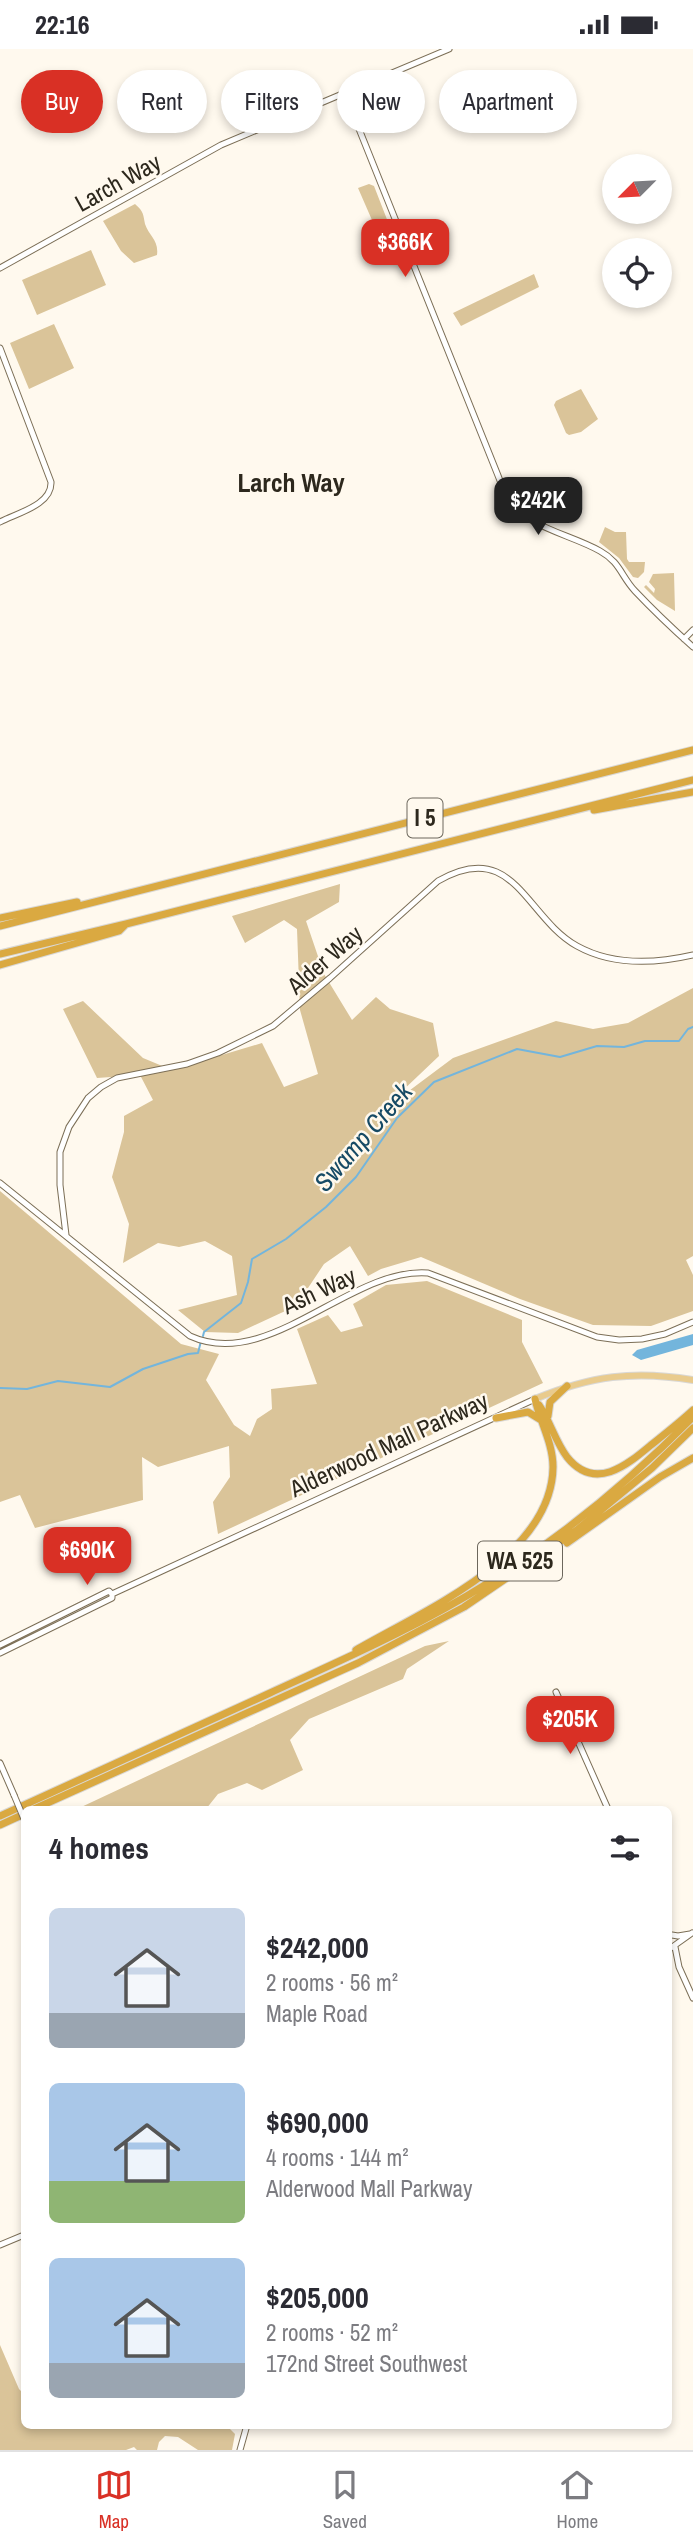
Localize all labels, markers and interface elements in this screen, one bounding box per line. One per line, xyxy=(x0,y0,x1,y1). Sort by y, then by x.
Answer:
text: 22:16 xyxy=(35,7,90,42)
chip: Buy xyxy=(21,70,103,133)
chip: Rent xyxy=(117,70,207,133)
chip: Filters xyxy=(221,70,323,133)
chip: New xyxy=(337,70,425,133)
chip: Apartment xyxy=(439,70,577,133)
street label: Larch Way xyxy=(69,145,166,219)
north arrow xyxy=(602,154,672,224)
map controls xyxy=(602,154,672,308)
pin: $366K xyxy=(356,219,454,279)
text: $366K xyxy=(377,226,433,257)
button: locate xyxy=(602,238,672,308)
district label: Larch Way xyxy=(237,465,345,500)
pin: $242K xyxy=(489,477,587,537)
text: $242K xyxy=(510,484,566,515)
road number: I 5 xyxy=(408,799,442,838)
street label: Alder Way xyxy=(279,918,369,1002)
water label: Swamp Creek xyxy=(306,1074,421,1199)
street label: Ash Way xyxy=(276,1259,361,1322)
street label: Alderwood Mall Parkway xyxy=(283,1384,493,1505)
pin: $690K xyxy=(38,1527,136,1587)
text: $690K xyxy=(59,1534,115,1565)
road number: WA 525 xyxy=(478,1541,562,1581)
pin: $205K xyxy=(521,1697,619,1756)
text: $205K xyxy=(542,1703,598,1734)
text: 4 homes xyxy=(49,1828,149,1868)
icon: filters xyxy=(606,1829,644,1867)
text: $242,000 xyxy=(266,1927,369,1967)
icon: home xyxy=(105,1936,189,2020)
text: 2 rooms · 56 m² xyxy=(266,1967,398,1998)
text: Maple Road xyxy=(266,1998,368,2029)
text: $690,000 xyxy=(266,2102,369,2142)
icon: home xyxy=(105,2111,189,2195)
text: 4 rooms · 144 m² xyxy=(266,2142,409,2173)
text: Alderwood Mall Parkway xyxy=(266,2173,472,2204)
text: $205,000 xyxy=(266,2277,369,2317)
icon: home xyxy=(105,2286,189,2370)
text: 2 rooms · 52 m² xyxy=(266,2317,398,2348)
text: 172nd Street Southwest xyxy=(266,2348,467,2379)
tab: Map xyxy=(95,2466,133,2534)
tab: Saved xyxy=(323,2466,367,2534)
tab: Home xyxy=(557,2466,598,2534)

